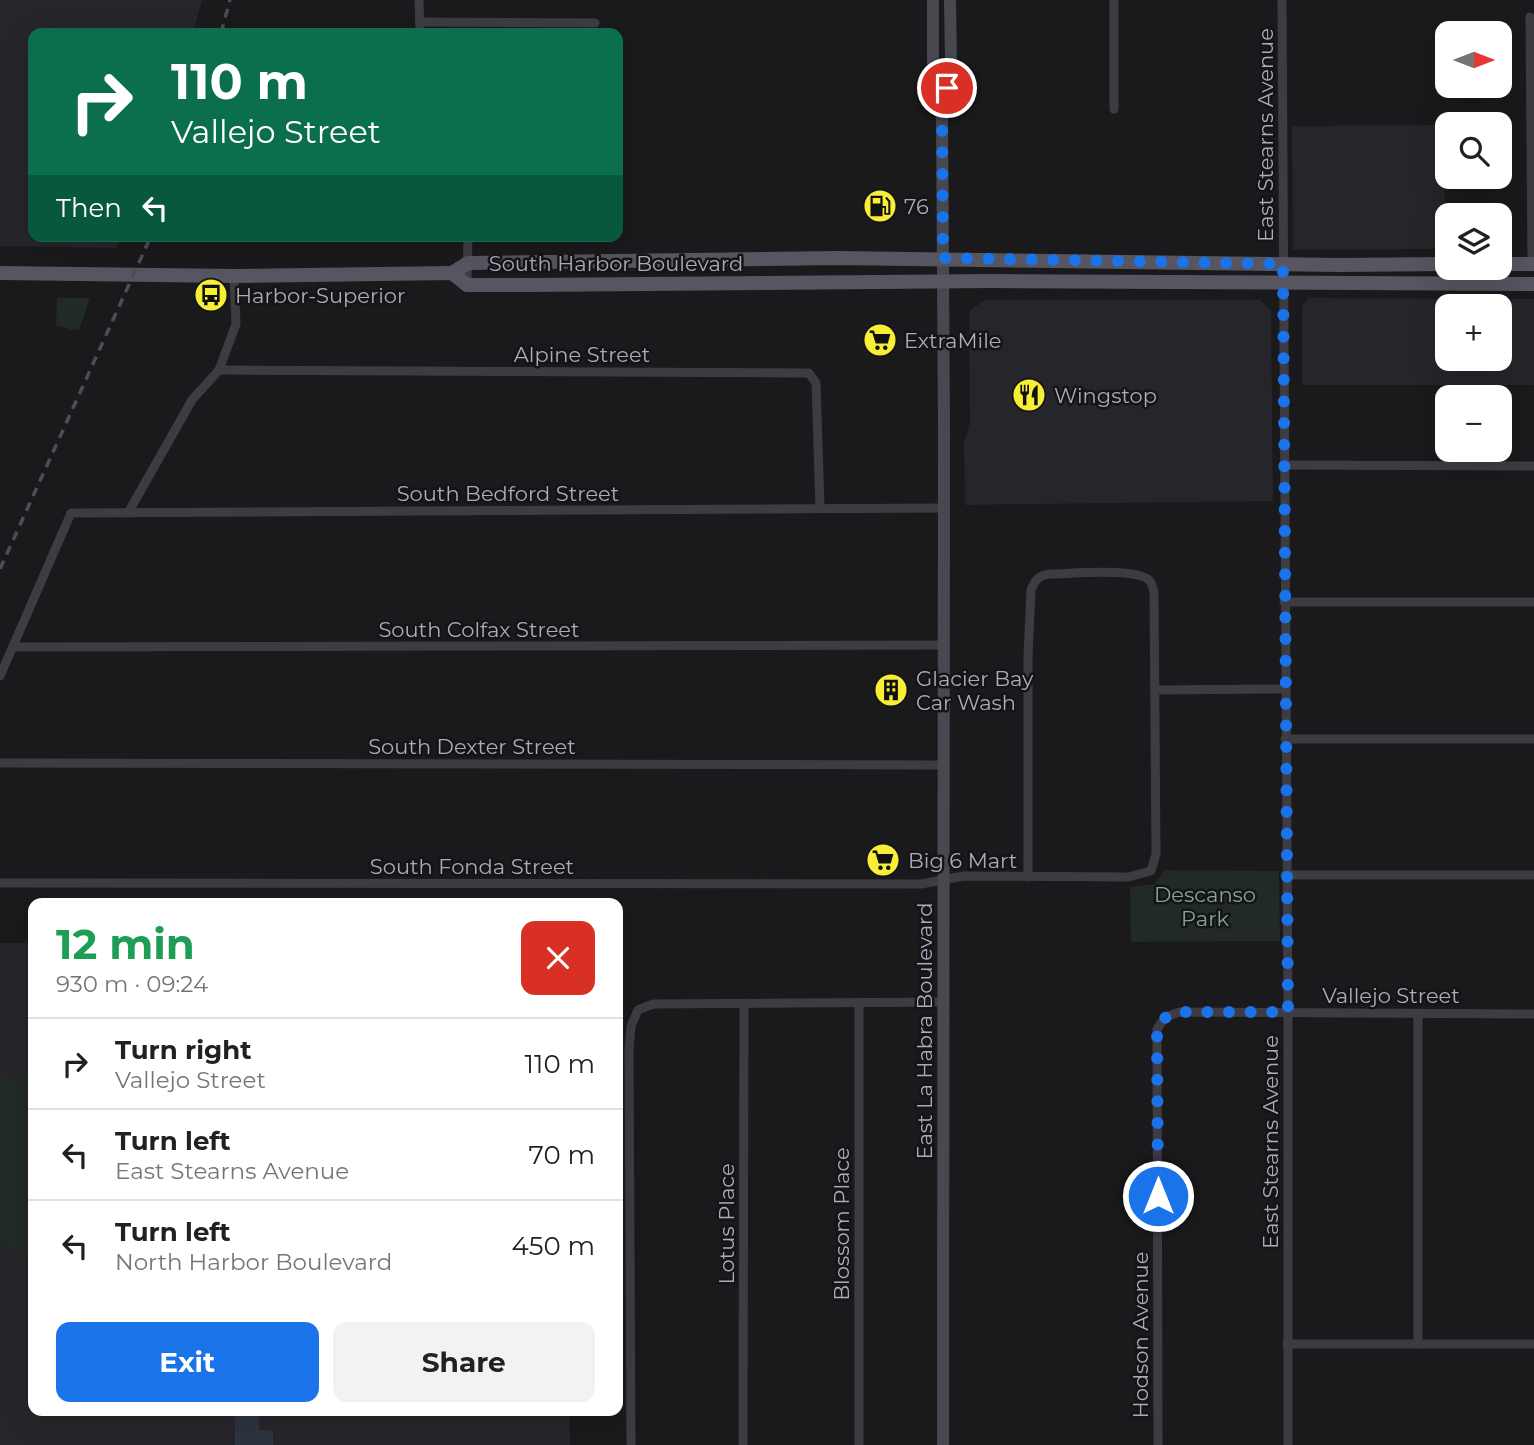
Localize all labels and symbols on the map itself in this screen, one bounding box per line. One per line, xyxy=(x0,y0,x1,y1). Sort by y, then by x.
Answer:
north arrow xyxy=(1435,21,1512,98)
street label: East Stearns Avenue xyxy=(1253,28,1278,242)
pin xyxy=(917,58,977,118)
fuel station icon: 76 xyxy=(861,187,899,225)
place label: 76 xyxy=(904,194,929,219)
street label: South Harbor Boulevard xyxy=(489,251,743,276)
bus stop icon: Harbor-Superior xyxy=(192,276,230,314)
place label: Harbor-Superior xyxy=(235,283,405,308)
supermarket icon: ExtraMile xyxy=(861,321,899,359)
place label: ExtraMile xyxy=(904,328,1001,353)
street label: Alpine Street xyxy=(514,342,650,367)
restaurant icon: Wingstop xyxy=(1010,376,1048,414)
place label: Wingstop xyxy=(1054,383,1157,408)
street label: South Bedford Street xyxy=(397,481,619,506)
street label: South Colfax Street xyxy=(378,617,580,642)
place label: Glacier Bay Car Wash xyxy=(916,666,1034,715)
building icon: Glacier Bay Car Wash xyxy=(872,671,910,709)
street label: South Dexter Street xyxy=(368,734,576,759)
supermarket icon: Big 6 Mart xyxy=(864,841,902,879)
place label: Big 6 Mart xyxy=(908,848,1017,873)
street label: South Fonda Street xyxy=(370,854,574,879)
park label: Descanso Park xyxy=(1154,882,1256,931)
street label: East La Habra Boulevard xyxy=(912,903,937,1159)
street label: Vallejo Street xyxy=(1322,983,1460,1008)
street label: East Stearns Avenue xyxy=(1258,1035,1283,1249)
street label: Blossom Place xyxy=(829,1147,854,1301)
position arrow xyxy=(1121,1159,1195,1233)
street label: Lotus Place xyxy=(714,1163,739,1285)
street label: Hodson Avenue xyxy=(1128,1252,1153,1418)

